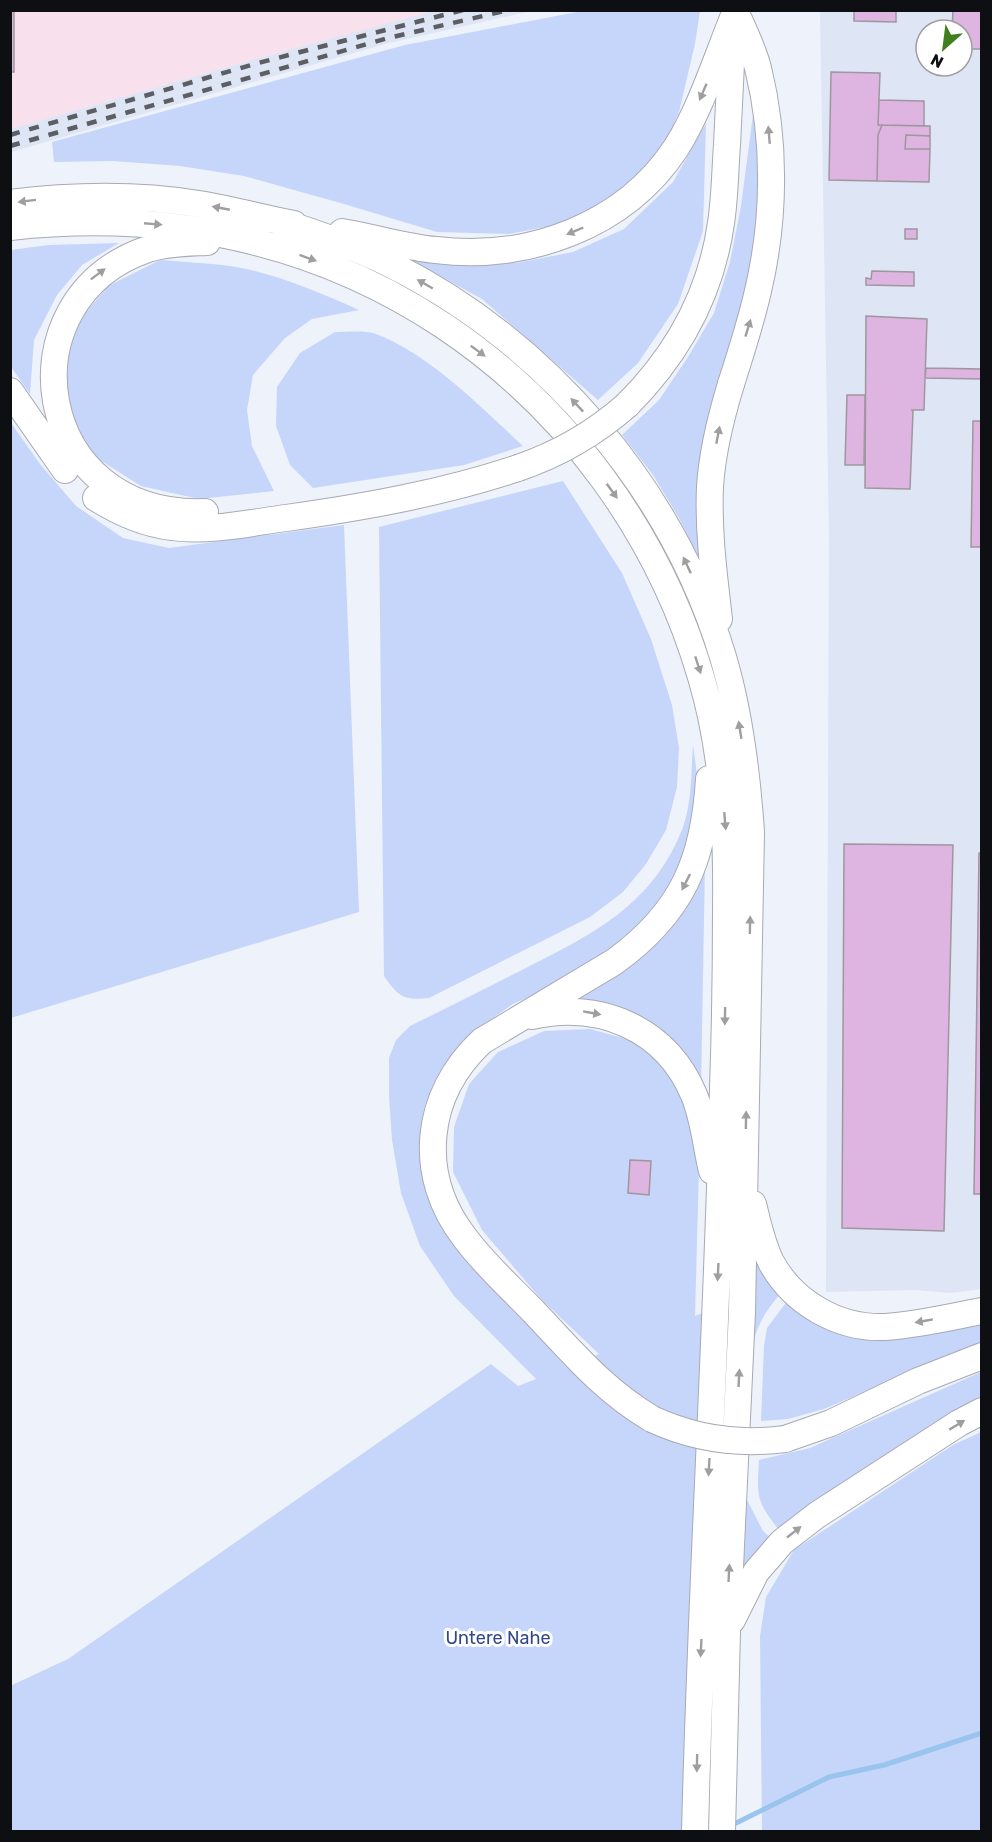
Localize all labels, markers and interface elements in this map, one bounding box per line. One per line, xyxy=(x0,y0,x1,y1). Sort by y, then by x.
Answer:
north arrow xyxy=(914,18,974,78)
text: N xyxy=(928,50,947,72)
one-way arrow xyxy=(698,83,708,101)
one-way arrow xyxy=(764,125,774,144)
one-way arrow xyxy=(18,196,37,205)
one-way arrow xyxy=(212,203,231,212)
one-way arrow xyxy=(143,219,162,229)
one-way arrow xyxy=(566,227,584,236)
one-way arrow xyxy=(299,253,317,263)
one-way arrow xyxy=(90,268,106,280)
one-way arrow xyxy=(417,278,433,289)
one-way arrow xyxy=(744,319,753,337)
one-way arrow xyxy=(471,344,486,356)
one-way arrow xyxy=(571,398,584,413)
one-way arrow xyxy=(714,425,723,444)
one-way arrow xyxy=(606,483,617,499)
one-way arrow xyxy=(682,557,691,574)
one-way arrow xyxy=(694,656,703,674)
one-way arrow xyxy=(736,721,745,740)
one-way arrow xyxy=(720,812,730,831)
one-way arrow xyxy=(681,873,691,890)
one-way arrow xyxy=(745,915,754,934)
one-way arrow xyxy=(720,1007,730,1026)
one-way arrow xyxy=(583,1009,602,1018)
one-way arrow xyxy=(742,1110,751,1129)
one-way arrow xyxy=(713,1263,722,1282)
one-way arrow xyxy=(914,1317,933,1326)
one-way arrow xyxy=(734,1368,743,1387)
one-way arrow xyxy=(949,1420,966,1430)
one-way arrow xyxy=(704,1458,714,1477)
one-way arrow xyxy=(786,1525,802,1538)
one-way arrow xyxy=(725,1563,734,1582)
park label: Untere Nahe xyxy=(445,1627,551,1649)
one-way arrow xyxy=(696,1638,705,1657)
one-way arrow xyxy=(692,1753,702,1772)

